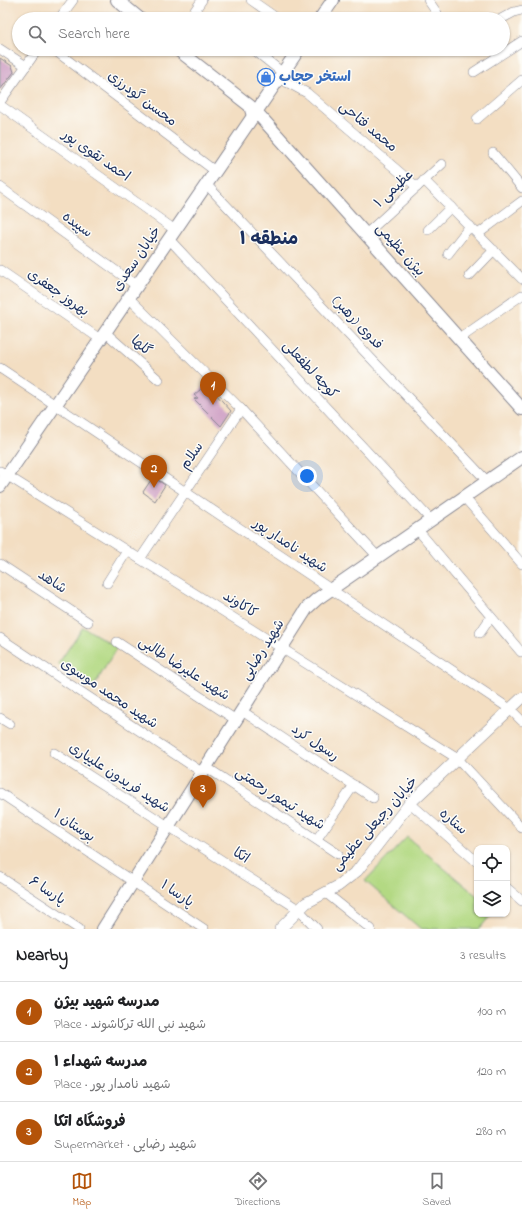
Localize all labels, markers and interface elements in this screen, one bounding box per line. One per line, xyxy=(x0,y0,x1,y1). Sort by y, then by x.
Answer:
search box xyxy=(12,12,510,56)
icon: search xyxy=(26,23,48,45)
text: Search here xyxy=(58,23,130,45)
street label: محسن گودرزی xyxy=(103,66,181,132)
shop icon: استخر حجاب xyxy=(256,67,276,87)
place label: استخر حجاب xyxy=(279,67,351,88)
street label: محمد فتاحی xyxy=(334,96,402,158)
street label: احمد تقوی پور xyxy=(57,124,134,187)
street label: عظیمی ۱ xyxy=(369,165,419,213)
street label: سپیده xyxy=(57,207,97,243)
street label: بیژن عظیمی xyxy=(370,219,430,281)
street label: خیابان سعدی xyxy=(107,222,167,296)
district label: منطقه ۱ xyxy=(240,227,298,253)
street label: بهروز جعفری xyxy=(23,264,93,322)
street label: فدوی (رهبر) xyxy=(326,291,388,355)
street label: گلها xyxy=(126,331,156,361)
street label: کوچه لطفعلی xyxy=(277,336,343,404)
pin: 1 xyxy=(200,372,226,405)
street label: سلام xyxy=(175,438,209,474)
pin: 2 xyxy=(141,455,167,488)
your location xyxy=(297,466,317,486)
street label: شهید نامدار پور xyxy=(248,513,331,579)
street label: شاهد xyxy=(33,565,71,599)
street label: کاکاوند xyxy=(218,586,262,624)
street label: شهید رضایی xyxy=(236,615,290,685)
street label: شهید علیرضا طالبی xyxy=(134,632,234,706)
street label: شهید محمد موسوی xyxy=(56,654,162,734)
street label: رسول کرد xyxy=(287,719,343,767)
street label: شهید فریدون علییاری xyxy=(64,737,174,819)
street label: شهید تیمور رحمتی xyxy=(231,762,329,836)
street label: خیابان رجبعلی عظیمی xyxy=(327,772,423,876)
pin: 3 xyxy=(190,775,216,808)
street label: بوستان ۱ xyxy=(49,804,99,848)
street label: ستاره xyxy=(434,804,472,840)
street label: اتکا xyxy=(228,843,254,869)
map controls xyxy=(474,845,510,917)
button: locate xyxy=(474,845,510,881)
street label: پارسا ۶ xyxy=(25,871,69,911)
street label: پارسا ۱ xyxy=(156,875,198,913)
button: layers xyxy=(474,881,510,917)
text: Nearby xyxy=(16,943,68,968)
text: 3 results xyxy=(460,946,506,965)
text: مدرسه شهید بیژن xyxy=(54,991,160,1013)
text: 1 xyxy=(27,1002,31,1021)
text: 100 m xyxy=(477,1002,506,1021)
text: Place · شهید نبی الله ترکاشوند xyxy=(54,1015,206,1034)
text: مدرسه شهداء ۱ xyxy=(54,1051,147,1073)
text: 2 xyxy=(26,1062,32,1081)
text: 120 m xyxy=(476,1062,506,1081)
text: Place · شهید نامدار پور xyxy=(54,1075,171,1094)
text: فروشگاه اتکا xyxy=(54,1111,126,1133)
text: 3 xyxy=(26,1122,32,1141)
text: 280 m xyxy=(476,1122,506,1141)
text: Supermarket · شهید رضایی xyxy=(54,1135,197,1154)
tab: Map xyxy=(71,1170,93,1210)
tab: Directions xyxy=(235,1170,280,1210)
tab: Saved xyxy=(422,1170,451,1210)

